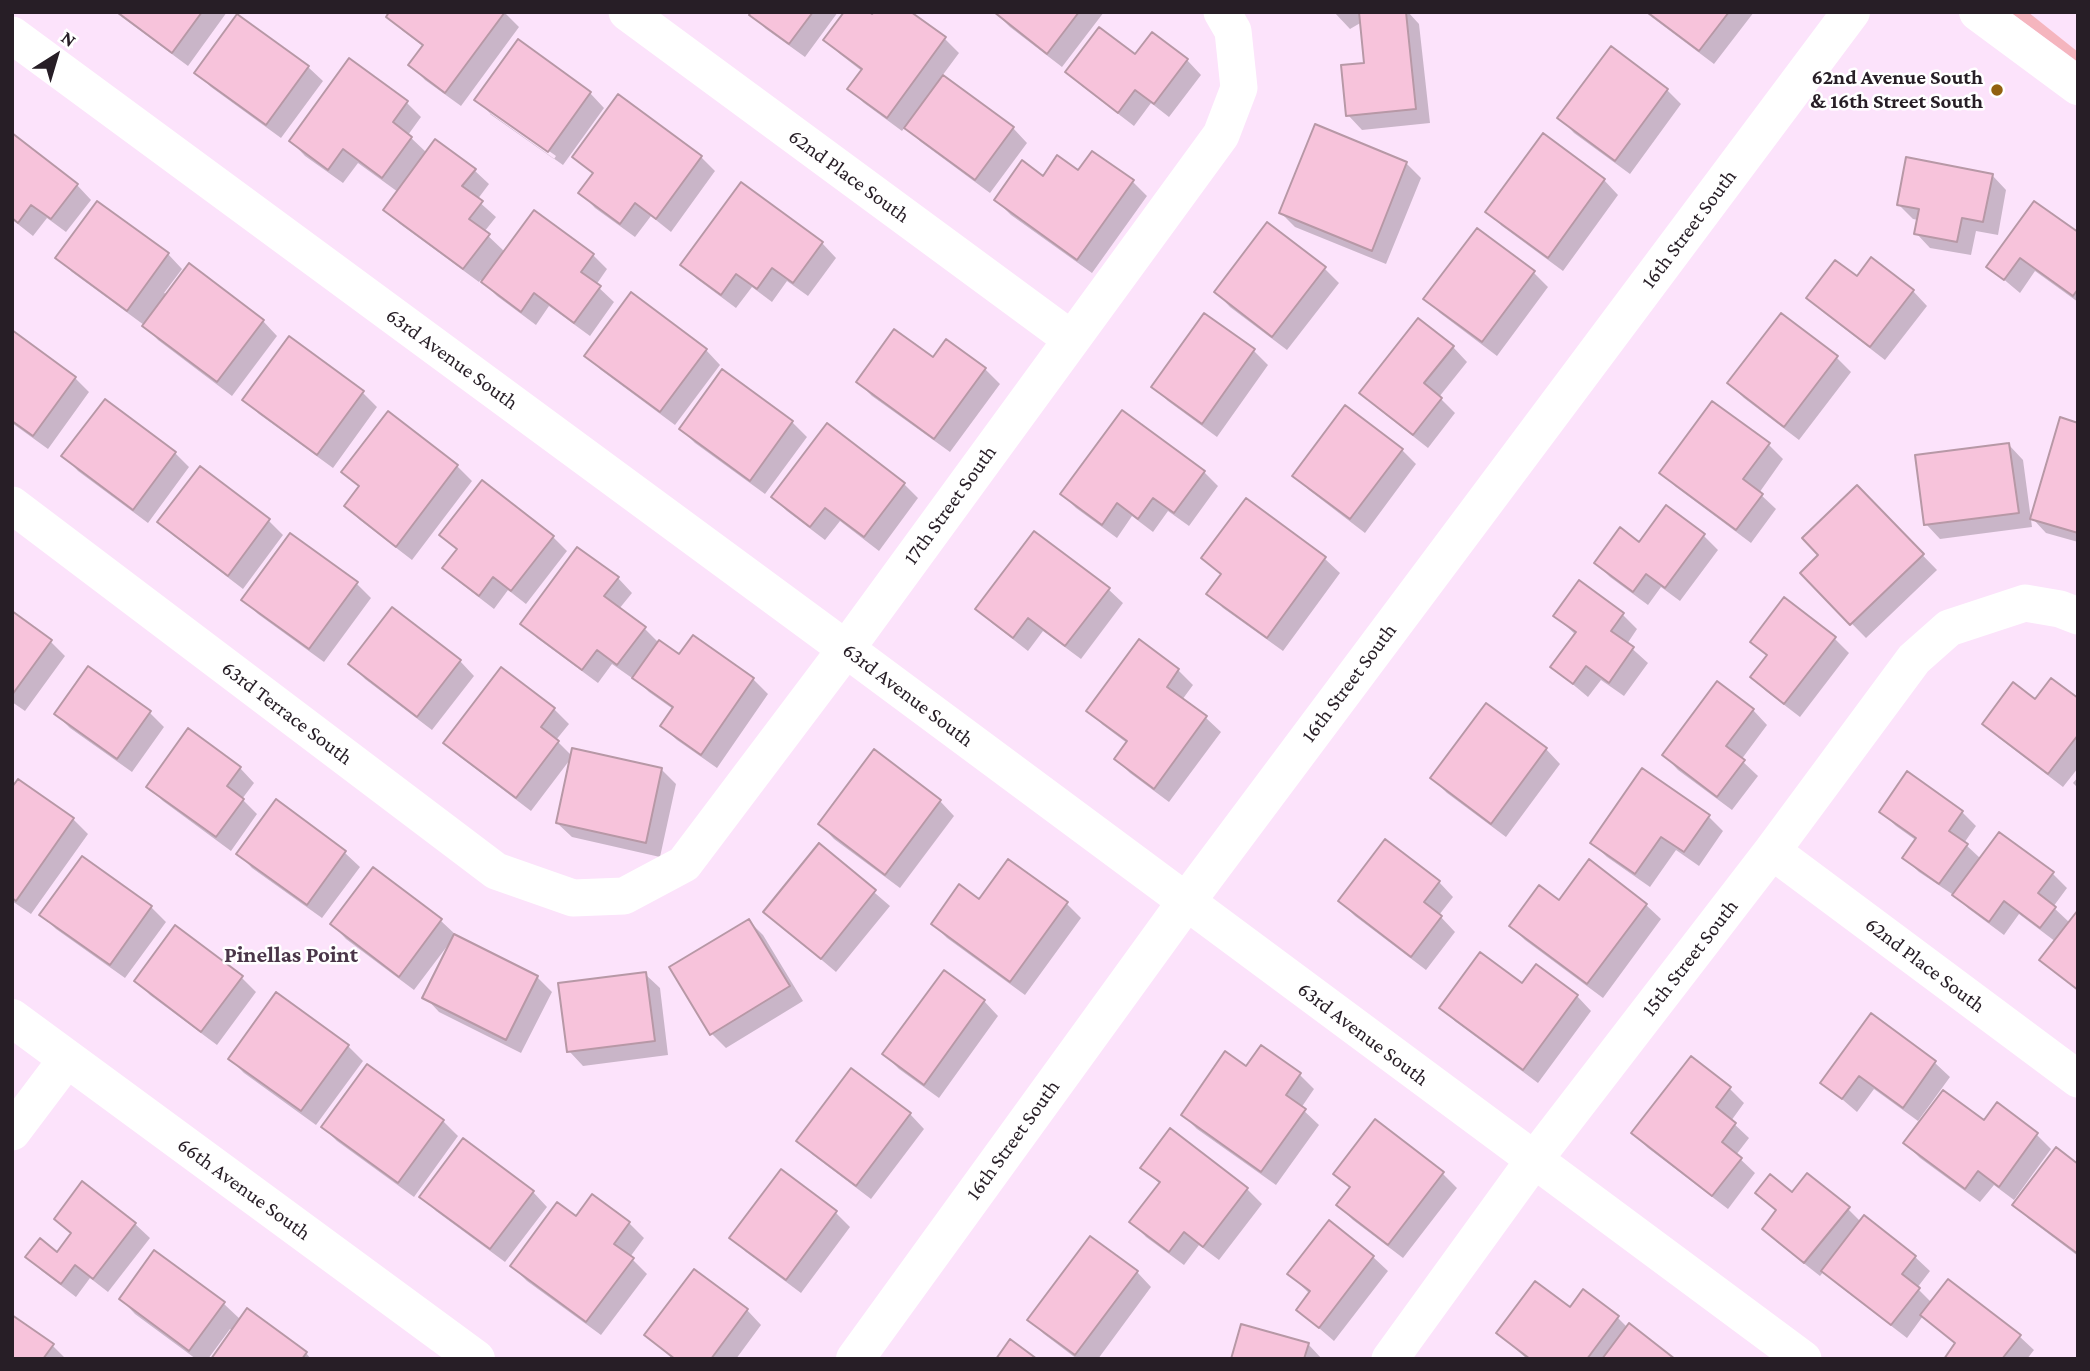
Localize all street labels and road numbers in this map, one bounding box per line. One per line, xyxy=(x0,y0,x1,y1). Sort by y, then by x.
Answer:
street label: 62nd Place South xyxy=(783,124,915,228)
street label: 16th Street South xyxy=(1636,165,1742,293)
street label: 63rd Avenue South xyxy=(381,303,523,415)
street label: 17th Street South xyxy=(898,440,1002,570)
street label: 16th Street South xyxy=(1296,619,1402,747)
street label: 63rd Avenue South xyxy=(838,638,978,752)
street label: 63rd Terrace South xyxy=(217,656,357,770)
street label: 15th Street South xyxy=(1636,894,1744,1022)
street label: 62nd Place South xyxy=(1860,912,1990,1018)
street label: 63rd Avenue South xyxy=(1293,977,1433,1091)
street label: 16th Street South xyxy=(961,1075,1065,1205)
street label: 66th Avenue South xyxy=(172,1132,316,1246)

